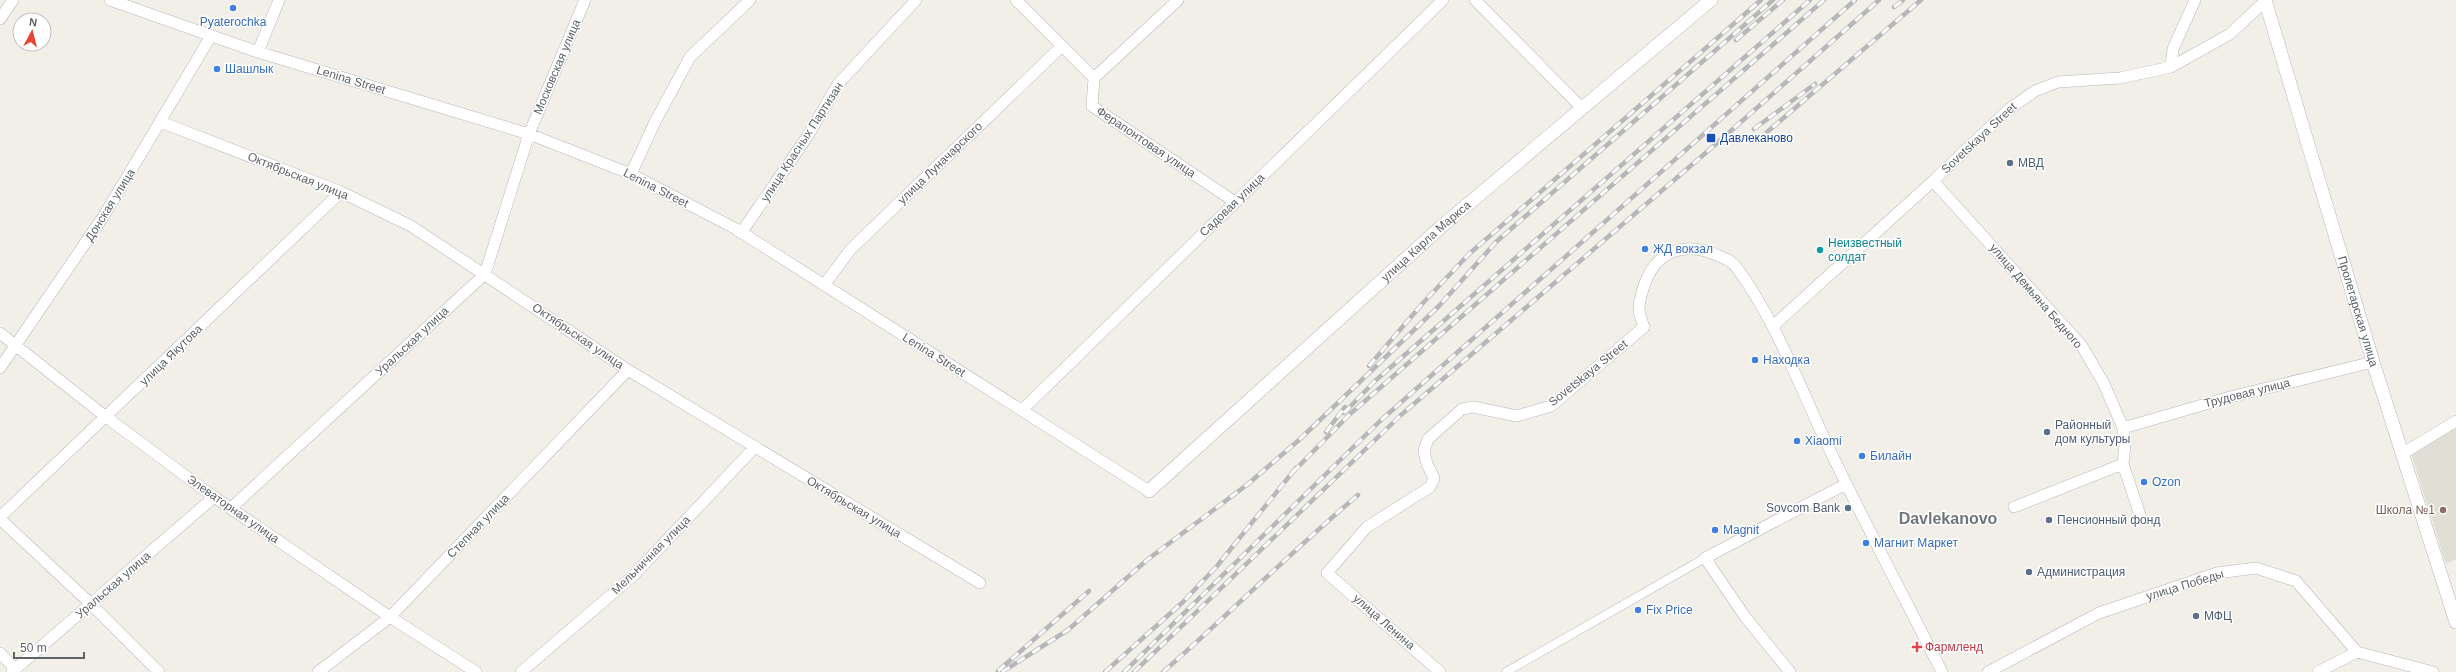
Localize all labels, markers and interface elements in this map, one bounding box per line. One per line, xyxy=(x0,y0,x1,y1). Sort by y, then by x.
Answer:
marker: Pyaterochka xyxy=(228,3,238,13)
north arrow xyxy=(12,12,52,52)
place label: Pyaterochka xyxy=(200,15,267,29)
text: N xyxy=(29,16,38,29)
street label: Московская улица xyxy=(531,17,584,117)
place label: Шашлык xyxy=(225,62,274,76)
street label: Lenina Street xyxy=(315,63,388,97)
marker: Шашлык xyxy=(212,64,222,74)
street label: улица Красных Партизан xyxy=(758,79,846,205)
street label: Sovetskaya Street xyxy=(1939,99,2020,176)
street label: Ферапонтовая улица xyxy=(1094,104,1199,181)
street label: улица Луначарского xyxy=(895,119,985,207)
place label: Давлеканово xyxy=(1720,131,1793,145)
marker: Давлеканово xyxy=(1705,132,1717,144)
street label: Октябрьская улица xyxy=(246,149,351,203)
place label: МВД xyxy=(2018,156,2044,170)
marker: МВД xyxy=(2005,158,2015,168)
street label: Донская улица xyxy=(82,166,138,244)
street label: Lenina Street xyxy=(621,166,692,211)
street label: Садовая улица xyxy=(1197,170,1268,240)
street label: улица Карла Маркса xyxy=(1378,198,1474,285)
place label: Неизвестный солдат xyxy=(1828,236,1902,264)
street label: улица Демьяна Бедного xyxy=(1987,241,2085,351)
place label: ЖД вокзал xyxy=(1653,242,1713,256)
marker: ЖД вокзал xyxy=(1640,244,1650,254)
marker: Неизвестный солдат xyxy=(1815,245,1825,255)
street label: Пролетарская улица xyxy=(2335,254,2381,369)
street label: Октябрьская улица xyxy=(530,300,627,372)
street label: Уральская улица xyxy=(373,303,452,378)
street label: улица Якутова xyxy=(137,321,205,388)
street label: Lenina Street xyxy=(900,330,969,380)
street label: Sovetskaya Street xyxy=(1546,337,1631,409)
place label: Находка xyxy=(1763,353,1810,367)
marker: Находка xyxy=(1750,355,1760,365)
street label: Трудовая улица xyxy=(2203,375,2292,410)
place label: Районный дом культуры xyxy=(2055,418,2131,446)
marker: Районный дом культуры xyxy=(2042,427,2052,437)
place label: Xiaomi xyxy=(1805,434,1842,448)
marker: Xiaomi xyxy=(1792,436,1802,446)
place label: Билайн xyxy=(1870,449,1912,463)
marker: Билайн xyxy=(1857,451,1867,461)
street label: Элеваторная улица xyxy=(184,472,282,546)
street label: Октябрьская улица xyxy=(804,473,904,541)
place label: Ozon xyxy=(2152,475,2181,489)
marker: Ozon xyxy=(2139,477,2149,487)
street label: Степная улица xyxy=(444,491,512,561)
place label: Sovcom Bank xyxy=(1766,501,1841,515)
marker: Sovcom Bank xyxy=(1843,503,1853,513)
place label: Школа №1 xyxy=(2376,503,2435,517)
marker: Школа №1 xyxy=(2438,505,2448,515)
district label: Davlekanovo xyxy=(1899,510,1998,527)
street label: Мельничная улица xyxy=(609,513,693,597)
place label: Пенсионный фонд xyxy=(2057,513,2160,527)
marker: Пенсионный фонд xyxy=(2044,515,2054,525)
place label: Magnit xyxy=(1723,523,1760,537)
marker: Magnit xyxy=(1710,525,1720,535)
place label: Магнит Маркет xyxy=(1874,536,1958,550)
marker: Магнит Маркет xyxy=(1861,538,1871,548)
street label: Уральская улица xyxy=(73,548,154,621)
place label: Администрация xyxy=(2037,565,2125,579)
marker: Администрация xyxy=(2024,567,2034,577)
street label: улица Победы xyxy=(2145,567,2225,603)
street label: улица Ленина xyxy=(1350,591,1418,653)
place label: Fix Price xyxy=(1646,603,1693,617)
marker: Fix Price xyxy=(1633,605,1643,615)
place label: МФЦ xyxy=(2204,609,2232,623)
marker: МФЦ xyxy=(2191,611,2201,621)
scale bar xyxy=(14,634,84,660)
place label: Фармленд xyxy=(1925,640,1983,654)
text: 50 m xyxy=(20,641,47,655)
marker: Фармленд xyxy=(1912,642,1922,652)

